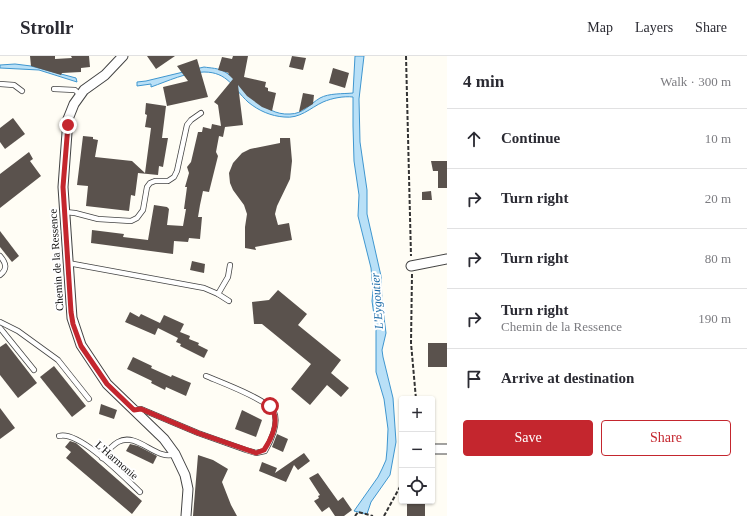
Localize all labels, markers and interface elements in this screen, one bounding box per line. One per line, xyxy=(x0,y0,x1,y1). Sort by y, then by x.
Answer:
text: Strollr xyxy=(20,17,73,38)
text: Map xyxy=(587,20,613,35)
text: Layers xyxy=(635,20,673,35)
text: Share xyxy=(695,20,727,35)
text: 4 min xyxy=(463,72,504,91)
text: Walk · 300 m xyxy=(660,74,731,89)
route end xyxy=(59,116,77,134)
icon: ahead xyxy=(463,128,485,150)
text: Continue xyxy=(501,130,560,146)
text: 10 m xyxy=(705,131,731,146)
icon: right xyxy=(463,188,485,210)
text: Turn right xyxy=(501,190,568,206)
text: 20 m xyxy=(705,191,731,206)
street label: Chemin de la Ressence xyxy=(46,208,66,311)
icon: right xyxy=(463,248,485,270)
text: Turn right xyxy=(501,250,568,266)
text: 80 m xyxy=(705,251,731,266)
water label: L'Eygoutier xyxy=(368,272,386,331)
text: Turn right xyxy=(501,302,568,318)
icon: right xyxy=(463,308,485,330)
text: 190 m xyxy=(698,311,731,326)
text: Chemin de la Ressence xyxy=(501,319,622,334)
icon: arrive xyxy=(463,368,485,390)
text: Arrive at destination xyxy=(501,370,634,386)
map controls xyxy=(399,396,435,504)
button: + xyxy=(399,396,435,432)
route start xyxy=(261,397,279,415)
button: Save xyxy=(463,420,593,456)
button: Share xyxy=(601,420,731,456)
button: − xyxy=(399,432,435,468)
street label: L'Harmonie xyxy=(93,438,141,482)
button: locate xyxy=(399,468,435,504)

